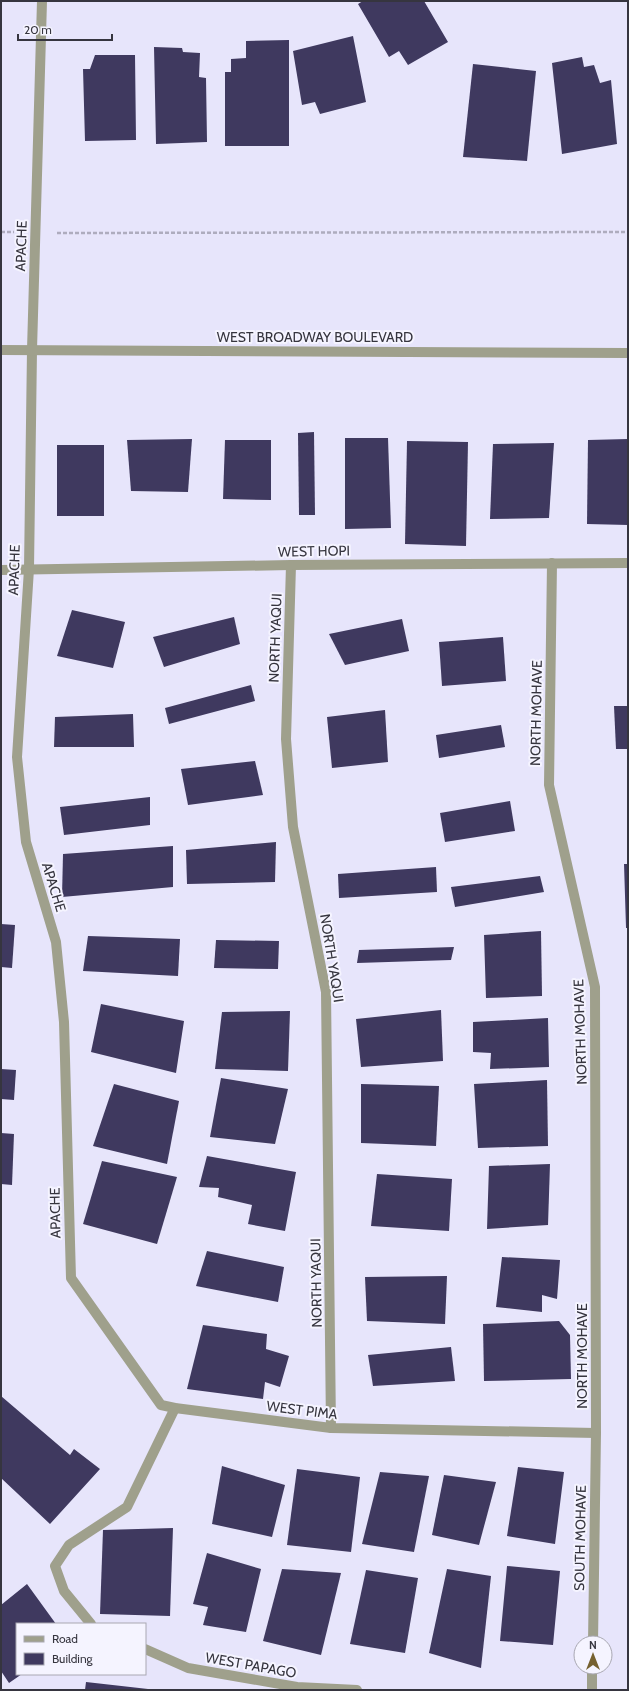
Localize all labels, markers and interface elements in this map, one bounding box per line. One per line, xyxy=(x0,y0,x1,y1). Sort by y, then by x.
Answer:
scale bar xyxy=(18,16,112,42)
text: 20 m xyxy=(24,22,52,37)
street label: APACHE xyxy=(11,220,31,272)
street label: WEST BROADWAY BOULEVARD xyxy=(217,328,413,346)
street label: WEST HOPI xyxy=(278,541,350,561)
street label: APACHE xyxy=(4,544,24,596)
street label: NORTH YAQUI xyxy=(264,593,286,683)
street label: NORTH MOHAVE xyxy=(526,660,546,766)
street label: APACHE xyxy=(38,860,70,914)
street label: NORTH YAQUI xyxy=(316,912,348,1004)
street label: NORTH MOHAVE xyxy=(569,979,591,1085)
street label: APACHE xyxy=(46,1187,64,1239)
street label: NORTH YAQUI xyxy=(306,1238,326,1328)
street label: NORTH MOHAVE xyxy=(573,1303,591,1409)
street label: WEST PIMA xyxy=(266,1397,339,1423)
street label: SOUTH MOHAVE xyxy=(570,1485,590,1591)
legend xyxy=(16,1623,146,1675)
text: Road xyxy=(52,1631,78,1646)
north arrow xyxy=(573,1635,613,1675)
text: N xyxy=(589,1638,597,1652)
street label: WEST PAPAGO xyxy=(204,1648,298,1682)
text: Building xyxy=(52,1651,94,1666)

